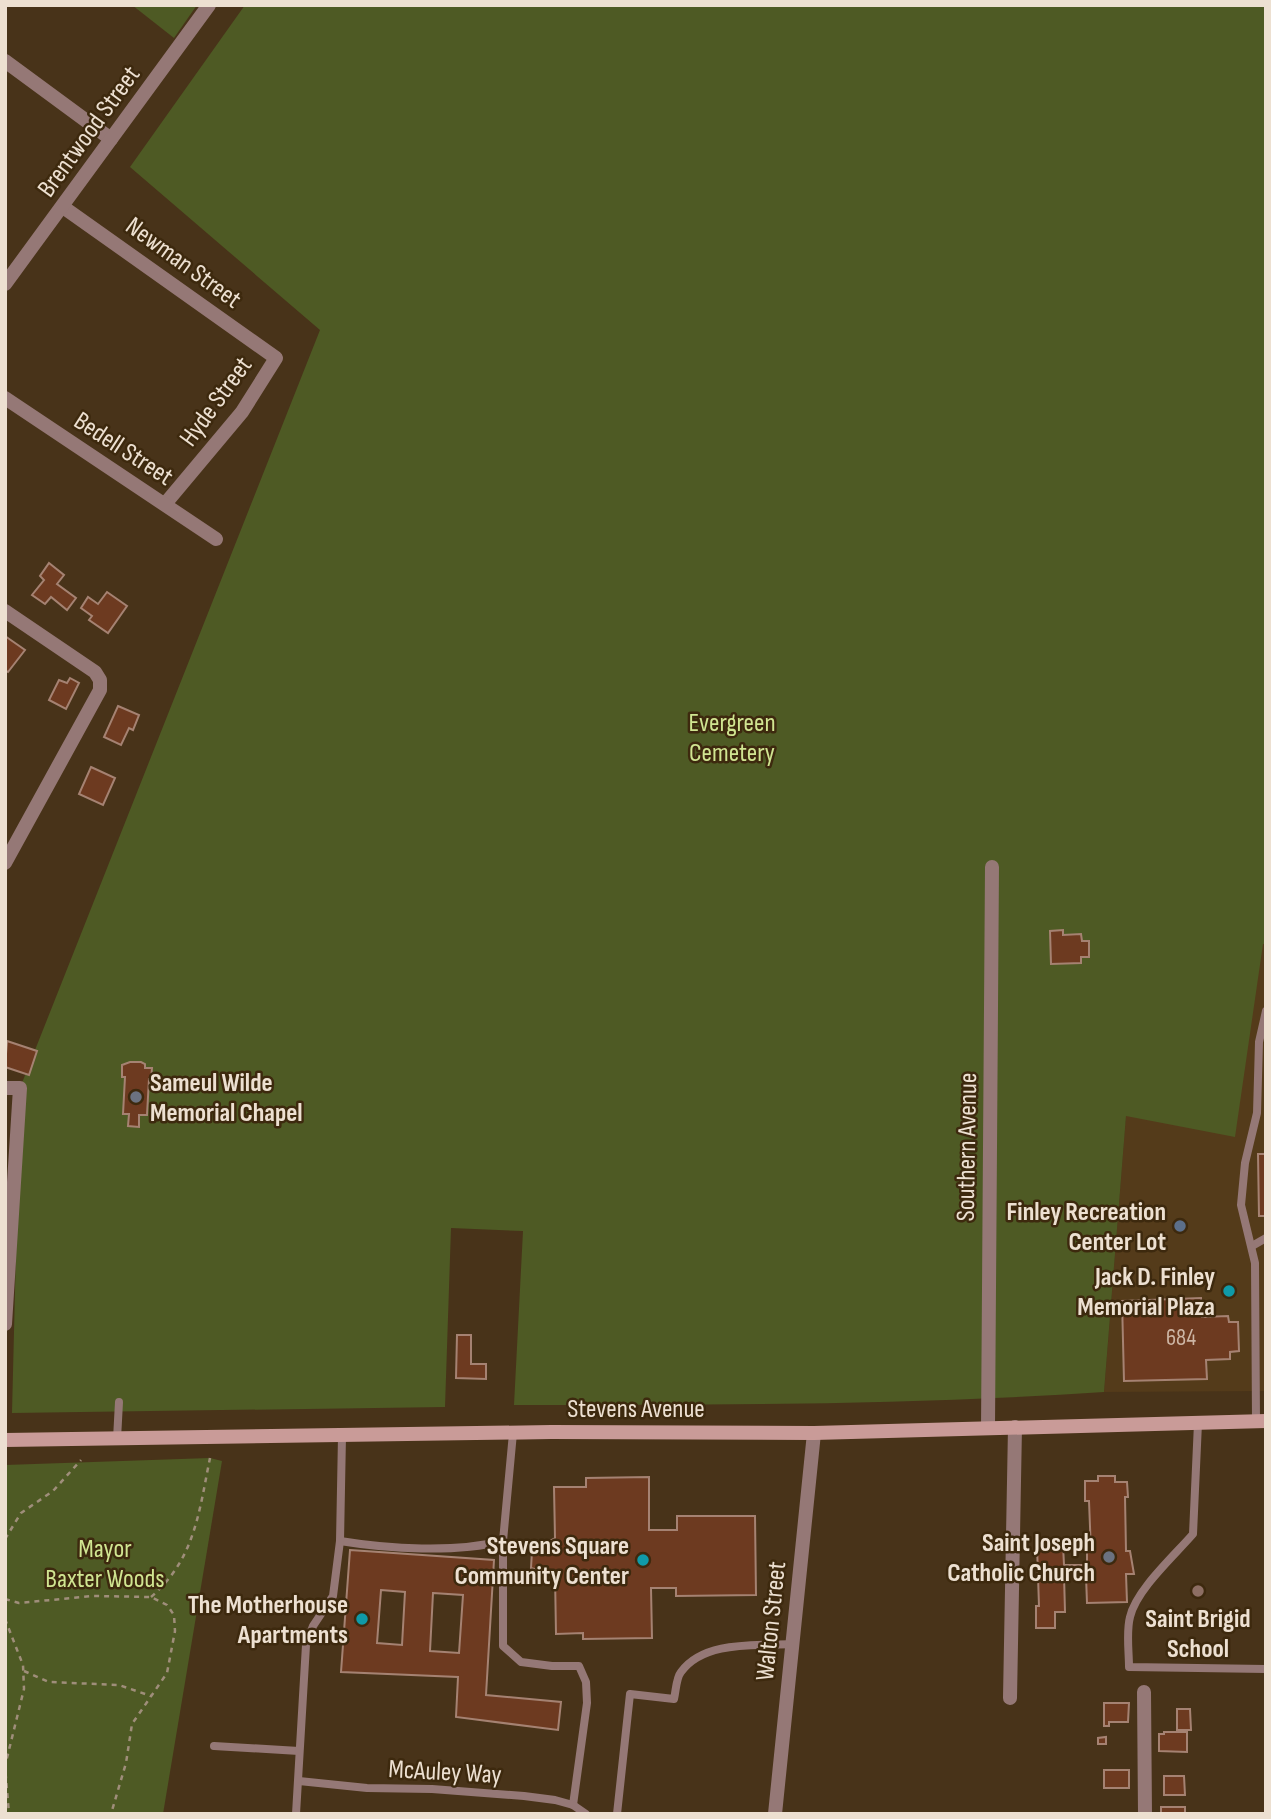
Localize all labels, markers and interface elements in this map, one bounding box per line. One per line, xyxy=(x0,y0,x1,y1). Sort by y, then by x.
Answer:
street label: Brentwood Street xyxy=(31,60,147,203)
street label: Newman Street xyxy=(119,211,247,315)
street label: Hyde Street xyxy=(173,351,259,453)
street label: Bedell Street xyxy=(68,406,179,493)
park label: Evergreen Cemetery xyxy=(688,708,776,769)
place label: Sameul Wilde Memorial Chapel xyxy=(150,1068,303,1129)
street label: Southern Avenue xyxy=(951,1072,984,1222)
marker: Sameul Wilde Memorial Chapel xyxy=(128,1089,144,1105)
place label: Finley Recreation Center Lot xyxy=(1006,1197,1166,1258)
marker: Finley Recreation Center Lot xyxy=(1172,1218,1188,1234)
place label: Jack D. Finley Memorial Plaza xyxy=(1077,1262,1215,1323)
marker: Jack D. Finley Memorial Plaza xyxy=(1221,1283,1237,1299)
house number: 684 xyxy=(1166,1324,1196,1352)
street label: Stevens Avenue xyxy=(567,1394,705,1425)
place label: Saint Joseph Catholic Church xyxy=(947,1528,1095,1589)
place label: Stevens Square Community Center xyxy=(455,1531,629,1592)
park label: Mayor Baxter Woods xyxy=(45,1534,165,1595)
marker: Saint Joseph Catholic Church xyxy=(1101,1549,1117,1565)
marker: Stevens Square Community Center xyxy=(635,1552,651,1568)
street label: Walton Street xyxy=(750,1560,793,1682)
marker: Saint Brigid School xyxy=(1190,1583,1206,1599)
place label: The Motherhouse Apartments xyxy=(188,1590,348,1651)
place label: Saint Brigid School xyxy=(1145,1604,1251,1665)
marker: The Motherhouse Apartments xyxy=(354,1611,370,1627)
street label: McAuley Way xyxy=(388,1754,502,1791)

